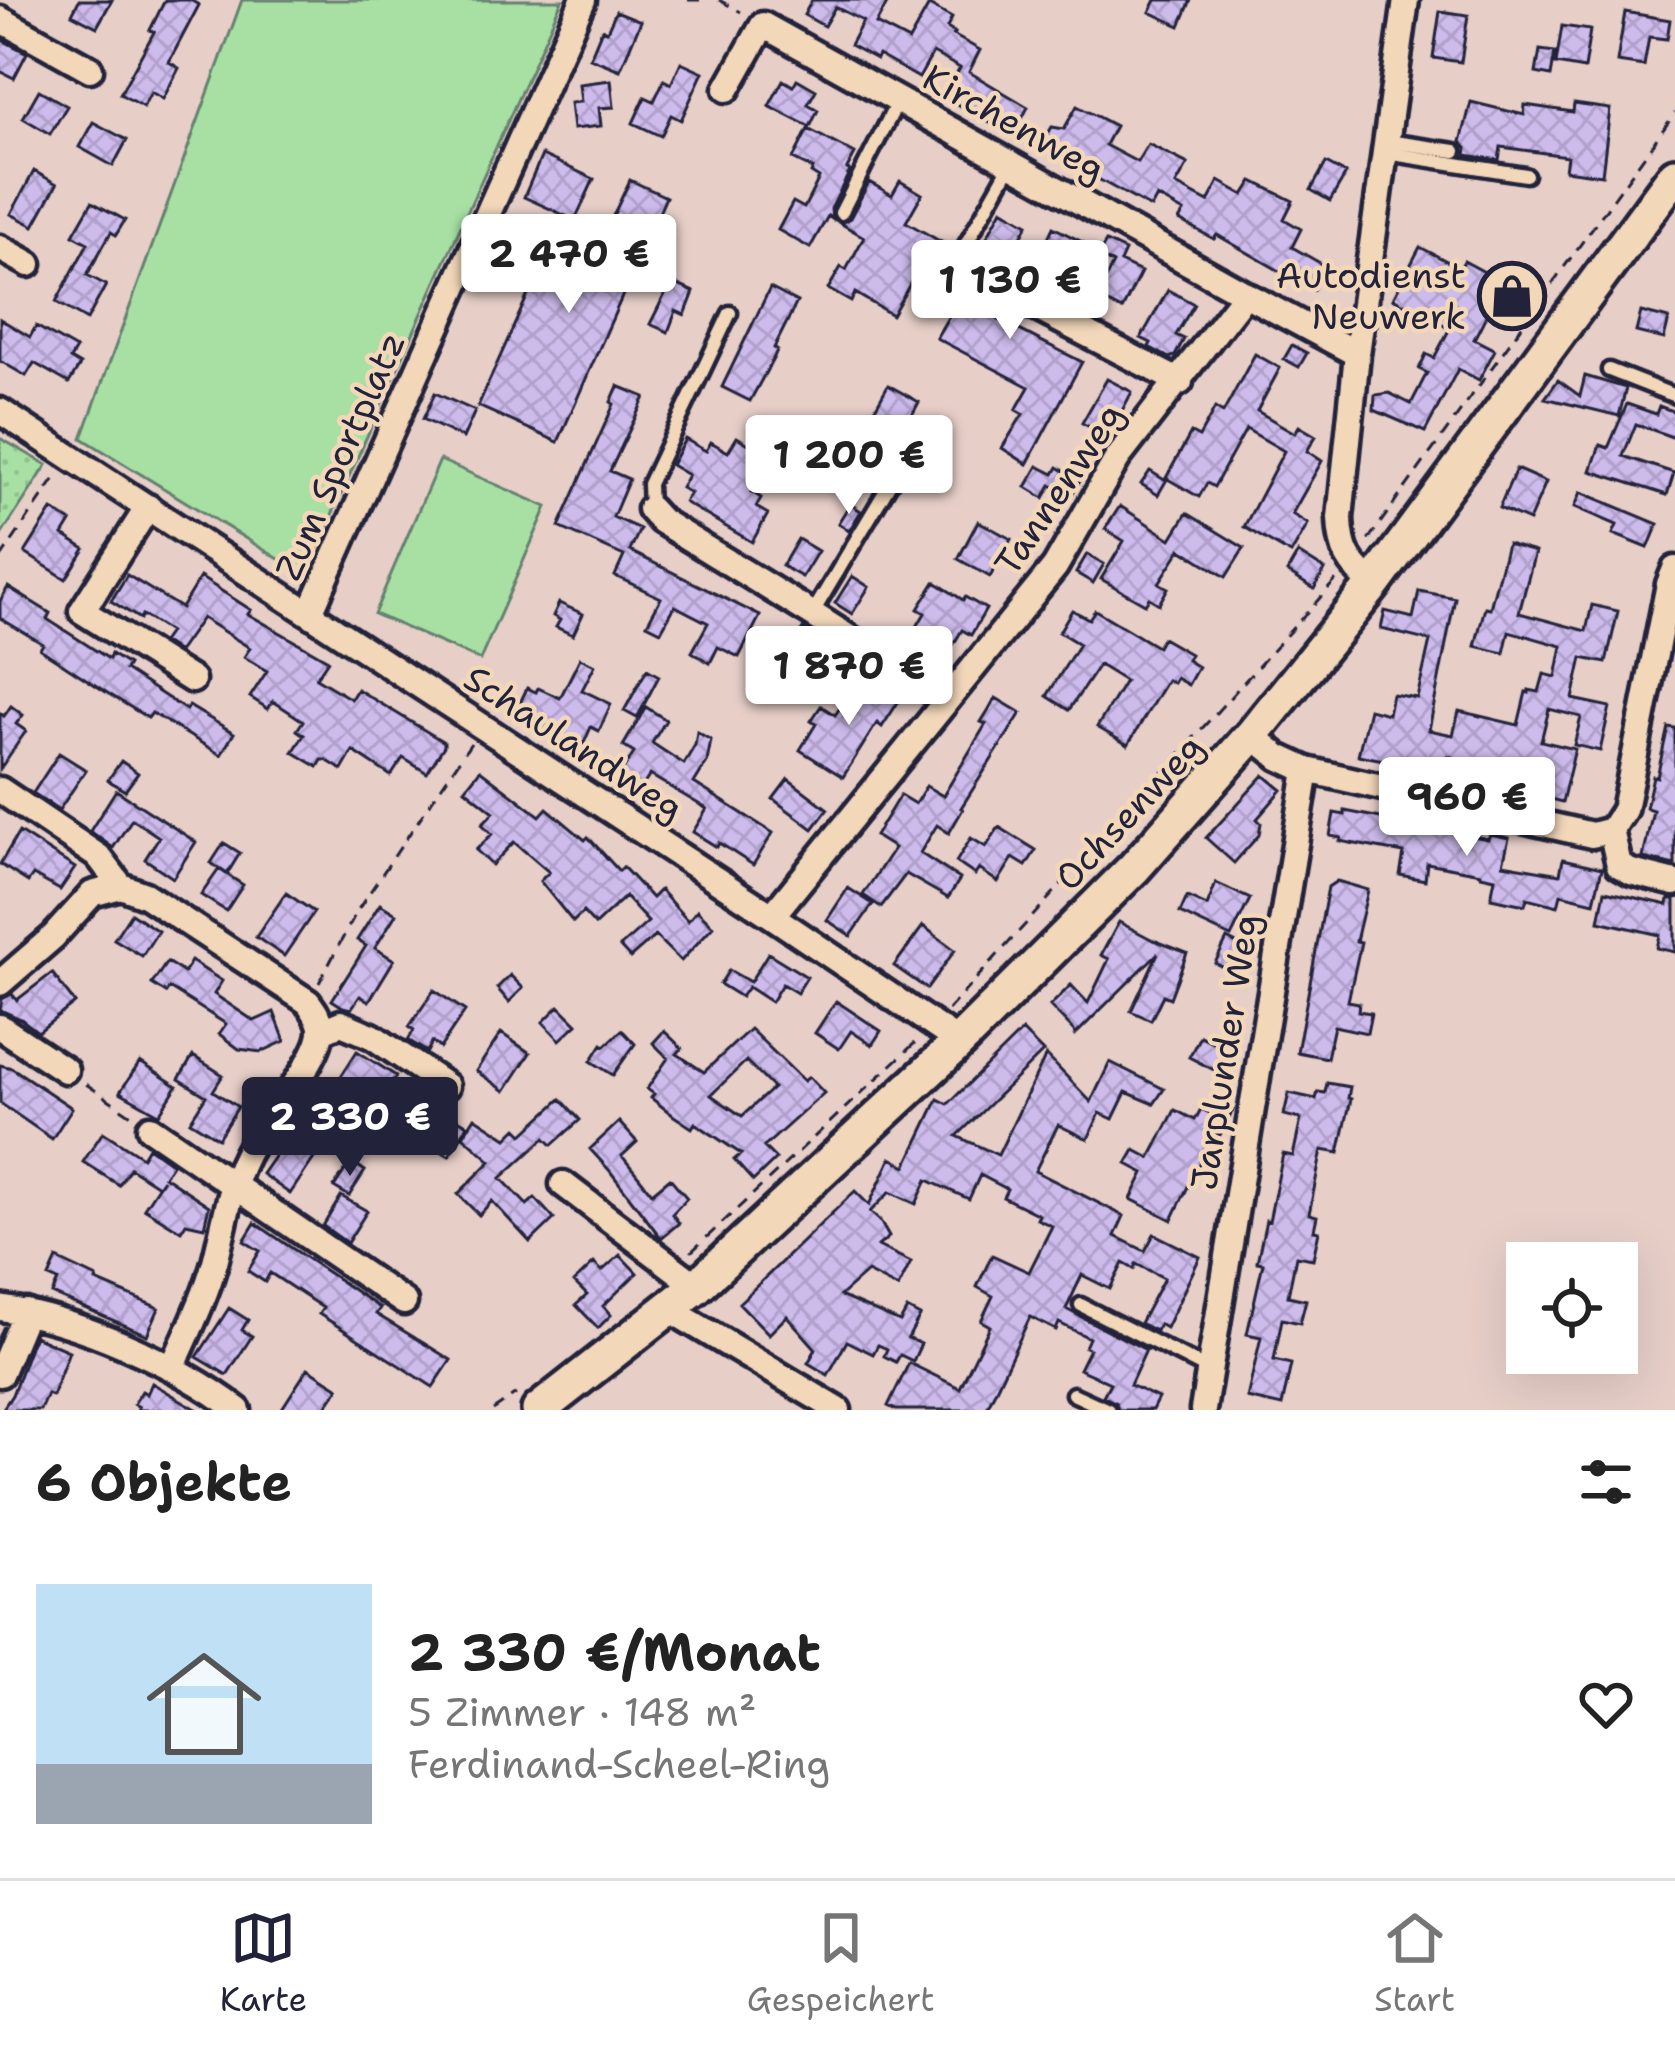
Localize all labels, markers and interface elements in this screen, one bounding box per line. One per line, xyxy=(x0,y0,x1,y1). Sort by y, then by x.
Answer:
street label: Kirchenweg xyxy=(914,53,1114,193)
pin: 2 470 € xyxy=(458,214,680,316)
text: 2 470 € xyxy=(488,227,650,279)
pin: 1 130 € xyxy=(899,240,1121,342)
place label: Autodienst Neuwerk xyxy=(1276,251,1466,341)
text: 1 130 € xyxy=(938,253,1082,305)
shop icon: Autodienst Neuwerk xyxy=(1477,261,1547,331)
street label: Zum Sportplatz xyxy=(263,324,417,588)
street label: Tannenweg xyxy=(983,393,1135,585)
pin: 1 200 € xyxy=(738,415,960,517)
text: 1 200 € xyxy=(773,428,925,480)
pin: 1 870 € xyxy=(738,626,960,728)
text: 1 870 € xyxy=(773,639,925,691)
street label: Schaulandweg xyxy=(455,654,693,832)
street label: Ochsenweg xyxy=(1044,723,1214,901)
pin: 960 € xyxy=(1383,757,1551,859)
text: 960 € xyxy=(1406,770,1528,822)
street label: Jarplunder Weg xyxy=(1179,910,1271,1194)
pin: 2 330 € xyxy=(239,1077,461,1179)
text: 2 330 € xyxy=(269,1090,431,1142)
map controls xyxy=(1506,1242,1638,1374)
button: locate xyxy=(1506,1242,1638,1374)
text: 6 Objekte xyxy=(36,1448,292,1516)
icon: filters xyxy=(1573,1449,1639,1515)
text: 2 330 €/Monat xyxy=(408,1618,821,1686)
icon: home xyxy=(132,1632,276,1776)
icon: heart xyxy=(1573,1671,1639,1737)
text: 5 Zimmer · 148 m² xyxy=(408,1686,756,1738)
text: Ferdinand-Scheel-Ring xyxy=(408,1738,830,1790)
tab: Karte xyxy=(220,1905,307,2022)
tab: Gespeichert xyxy=(747,1905,935,2022)
tab: Start xyxy=(1374,1905,1455,2022)

